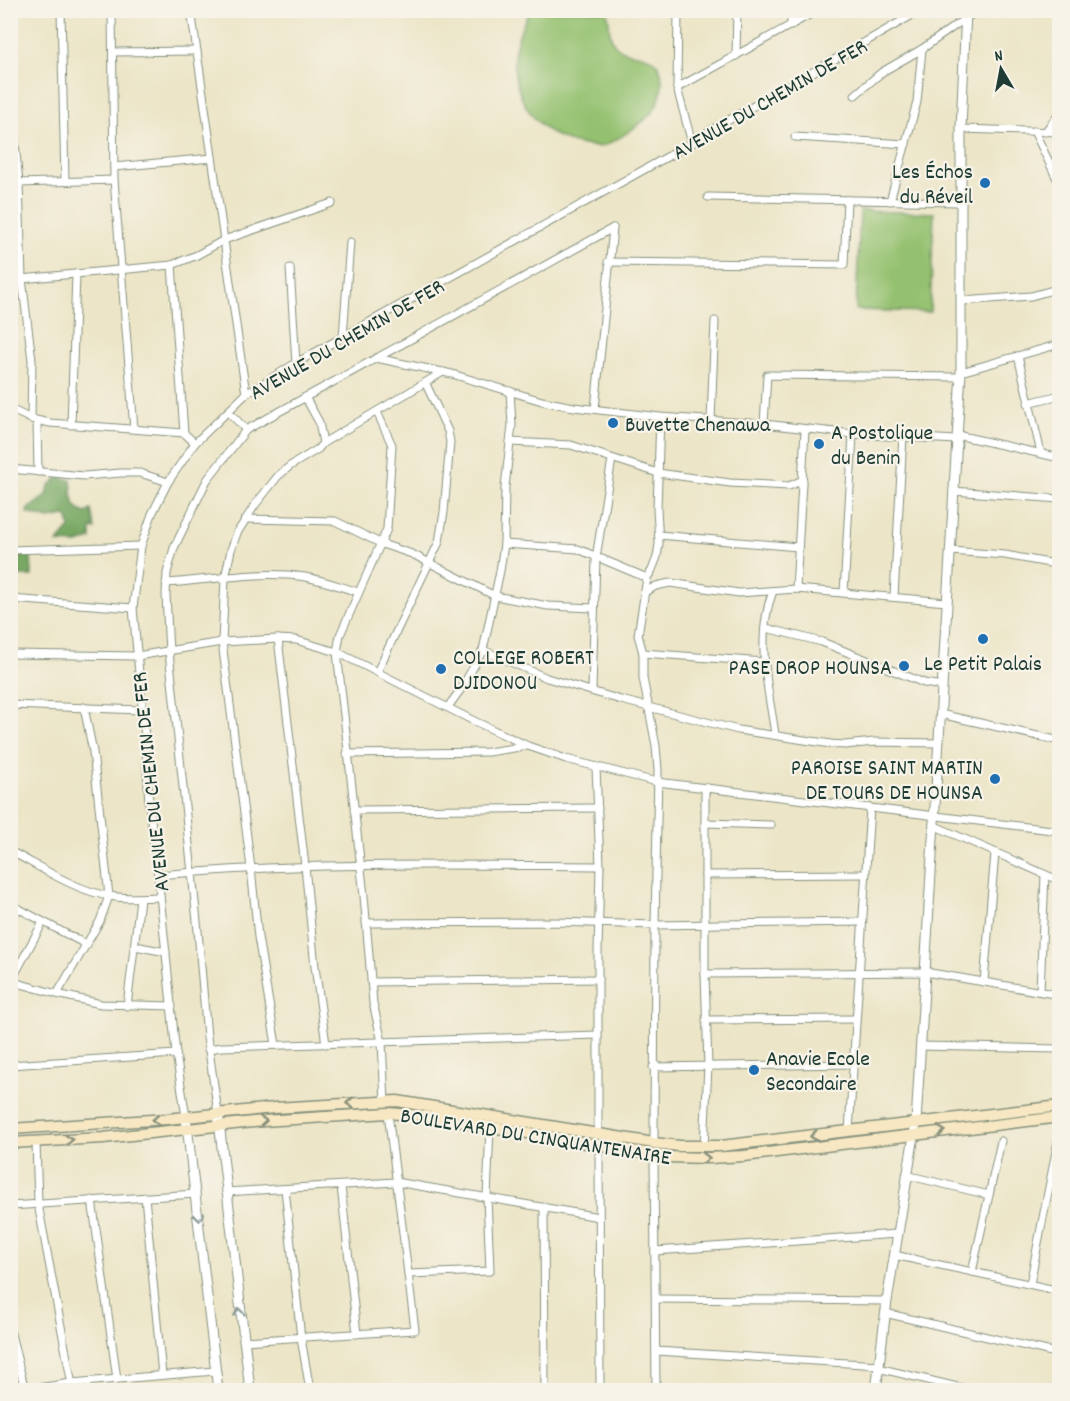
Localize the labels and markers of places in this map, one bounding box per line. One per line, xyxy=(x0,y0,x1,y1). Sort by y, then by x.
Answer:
place label: Les Échos du Réveil xyxy=(892,158,973,214)
marker: Les Échos du Réveil xyxy=(978,176,992,190)
place label: Buvette Chenawa xyxy=(625,411,771,442)
marker: Buvette Chenawa xyxy=(606,416,620,430)
place label: A Postolique du Benin xyxy=(831,419,933,475)
marker: A Postolique du Benin xyxy=(812,437,826,451)
marker: Le Petit Palais xyxy=(976,632,990,646)
place label: COLLEGE ROBERT DJIDONOU xyxy=(453,644,594,700)
place label: Le Petit Palais xyxy=(924,650,1042,681)
place label: PASE DROP HOUNSA xyxy=(728,654,892,685)
marker: PASE DROP HOUNSA xyxy=(897,659,911,673)
marker: COLLEGE ROBERT DJIDONOU xyxy=(434,662,448,676)
place label: PAROISE SAINT MARTIN DE TOURS DE HOUNSA xyxy=(791,754,983,810)
marker: PAROISE SAINT MARTIN DE TOURS DE HOUNSA xyxy=(988,772,1002,786)
place label: Anavie Ecole Secondaire xyxy=(766,1045,870,1101)
marker: Anavie Ecole Secondaire xyxy=(747,1063,761,1077)

